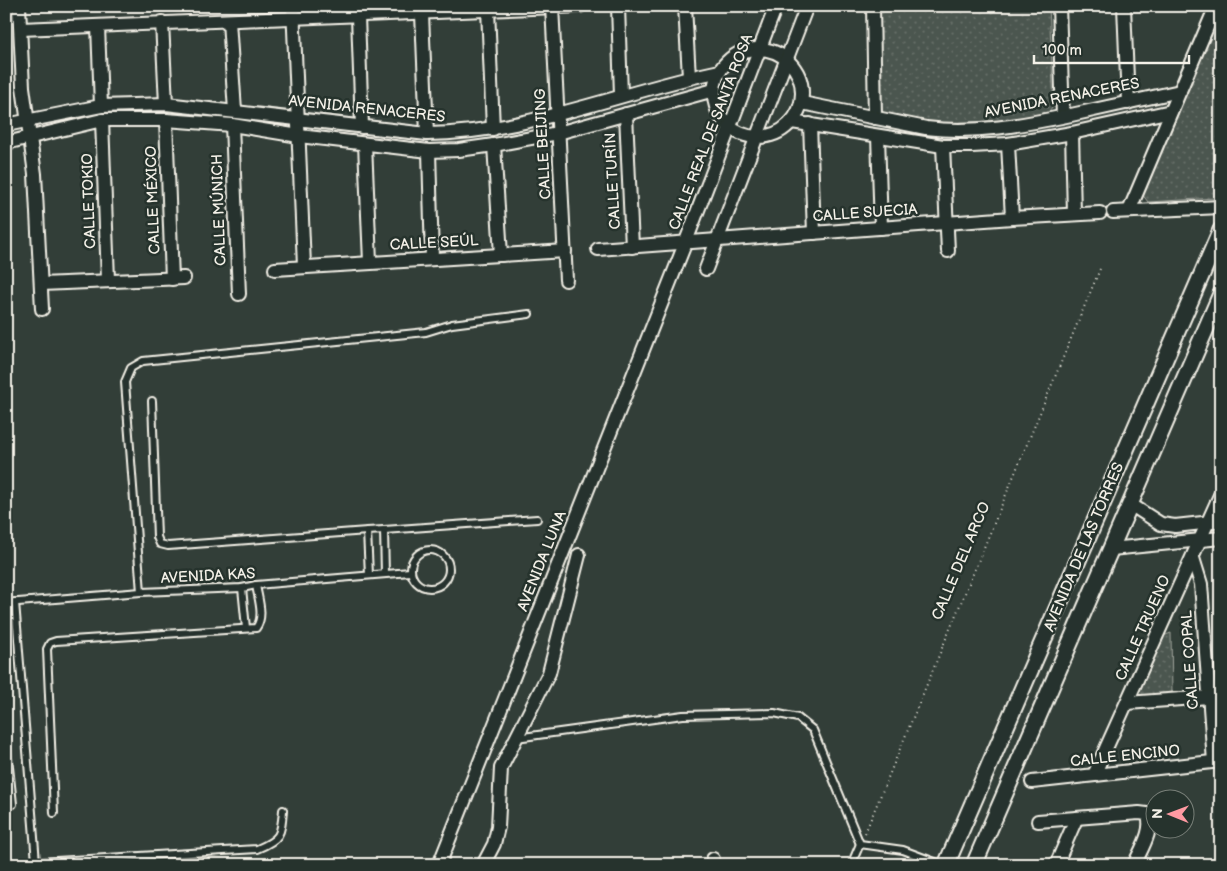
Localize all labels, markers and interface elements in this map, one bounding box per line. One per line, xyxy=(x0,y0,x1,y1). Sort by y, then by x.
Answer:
street label: CALLE REAL DE SANTA ROSA xyxy=(665,31,758,233)
scale bar xyxy=(1034,32,1190,64)
text: 100 m xyxy=(1042,41,1082,60)
street label: AVENIDA RENACERES xyxy=(983,74,1141,122)
street label: CALLE BEIJING xyxy=(531,88,555,200)
street label: AVENIDA RENACERES xyxy=(288,91,446,127)
street label: CALLE TURÍN xyxy=(601,132,625,230)
street label: CALLE MÉXICO xyxy=(142,145,164,255)
street label: CALLE TOKIO xyxy=(78,153,100,249)
street label: CALLE MÚNICH xyxy=(208,154,230,266)
street label: CALLE SUECIA xyxy=(812,200,919,226)
street label: CALLE SEÚL xyxy=(389,231,479,255)
street label: AVENIDA DE LAS TORRES xyxy=(1040,460,1128,634)
street label: CALLE DEL ARCO xyxy=(928,499,994,623)
street label: AVENIDA LUNA xyxy=(513,507,571,614)
street label: AVENIDA KAS xyxy=(160,564,256,588)
street label: CALLE TRUENO xyxy=(1111,572,1175,684)
street label: CALLE COPAL xyxy=(1177,609,1203,710)
street label: CALLE ENCINO xyxy=(1069,741,1181,771)
north arrow xyxy=(1144,788,1194,838)
text: N xyxy=(1149,808,1166,819)

